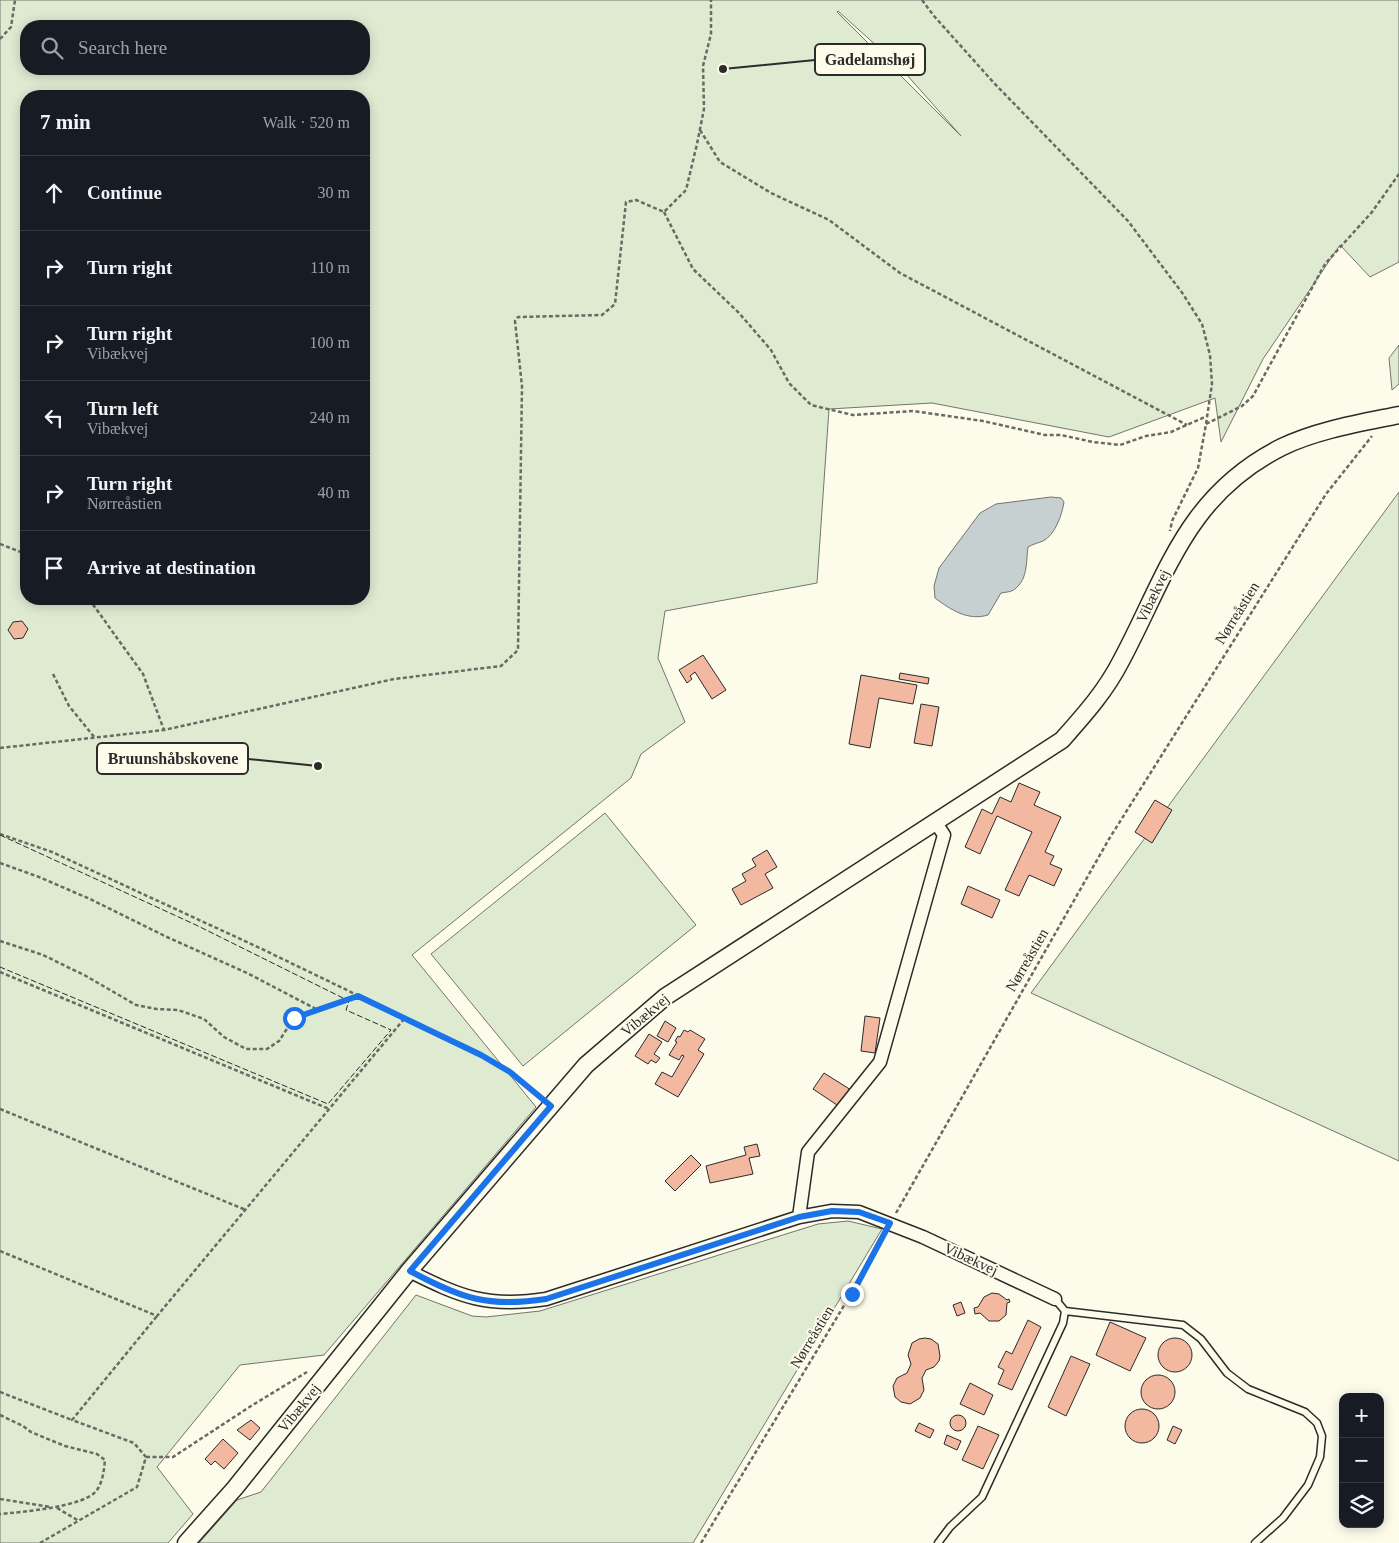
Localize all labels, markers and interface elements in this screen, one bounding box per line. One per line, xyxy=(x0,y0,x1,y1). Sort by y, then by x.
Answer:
search box xyxy=(20,20,370,75)
icon: search xyxy=(38,34,66,62)
text: Search here xyxy=(78,37,167,58)
callout: Gadelamshøj xyxy=(815,44,925,75)
text: Gadelamshøj xyxy=(825,51,915,69)
text: 7 min xyxy=(40,110,91,134)
text: Walk · 520 m xyxy=(263,114,350,131)
icon: ahead xyxy=(40,179,68,207)
text: Continue xyxy=(87,182,162,203)
text: 30 m xyxy=(318,184,350,201)
icon: right xyxy=(40,254,68,282)
text: Turn right xyxy=(87,257,172,278)
text: 110 m xyxy=(310,259,350,276)
text: Turn right xyxy=(87,323,172,344)
icon: right xyxy=(40,329,68,357)
text: 100 m xyxy=(310,334,350,351)
text: Vibækvej xyxy=(87,345,148,362)
text: Turn left xyxy=(87,398,159,419)
icon: left xyxy=(40,404,68,432)
text: 240 m xyxy=(310,409,350,426)
text: Vibækvej xyxy=(87,420,148,437)
text: Turn right xyxy=(87,473,172,494)
icon: right xyxy=(40,479,68,507)
text: 40 m xyxy=(318,484,350,501)
text: Nørreåstien xyxy=(87,495,162,512)
icon: arrive xyxy=(40,554,68,582)
text: Arrive at destination xyxy=(87,557,256,578)
street label: Vibækvej xyxy=(1133,567,1173,625)
street label: Nørreåstien xyxy=(1212,579,1263,647)
callout: Bruunshåbskovene xyxy=(97,743,248,774)
text: Bruunshåbskovene xyxy=(108,750,238,767)
street label: Nørreåstien xyxy=(1003,925,1052,994)
street label: Vibækvej xyxy=(618,990,672,1040)
route start xyxy=(283,1007,306,1030)
street label: Vibækvej xyxy=(942,1240,1000,1278)
route end xyxy=(841,1283,864,1306)
street label: Nørreåstien xyxy=(787,1302,837,1371)
street label: Vibækvej xyxy=(275,1381,323,1435)
map controls xyxy=(1339,1393,1384,1528)
button: + xyxy=(1339,1393,1384,1438)
button: − xyxy=(1339,1438,1384,1483)
button: layers xyxy=(1339,1483,1384,1528)

